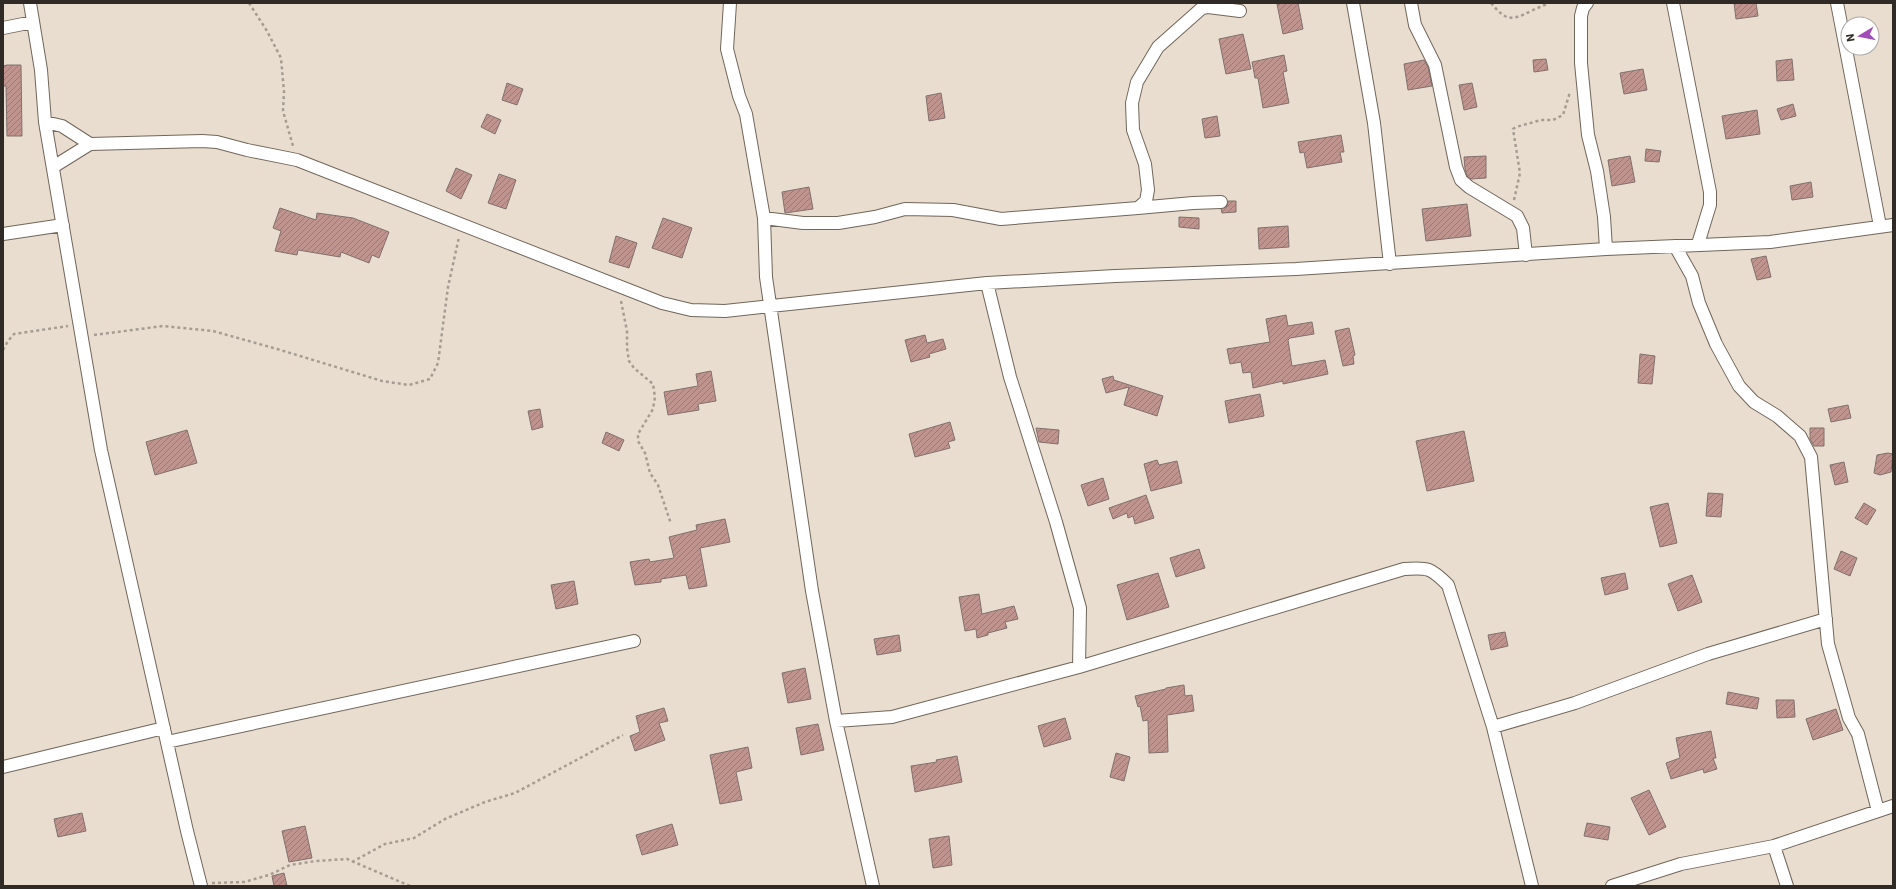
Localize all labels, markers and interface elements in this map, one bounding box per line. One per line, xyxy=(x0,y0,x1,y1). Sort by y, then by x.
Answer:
north arrow xyxy=(1840,16,1880,56)
text: N xyxy=(1843,33,1858,43)

